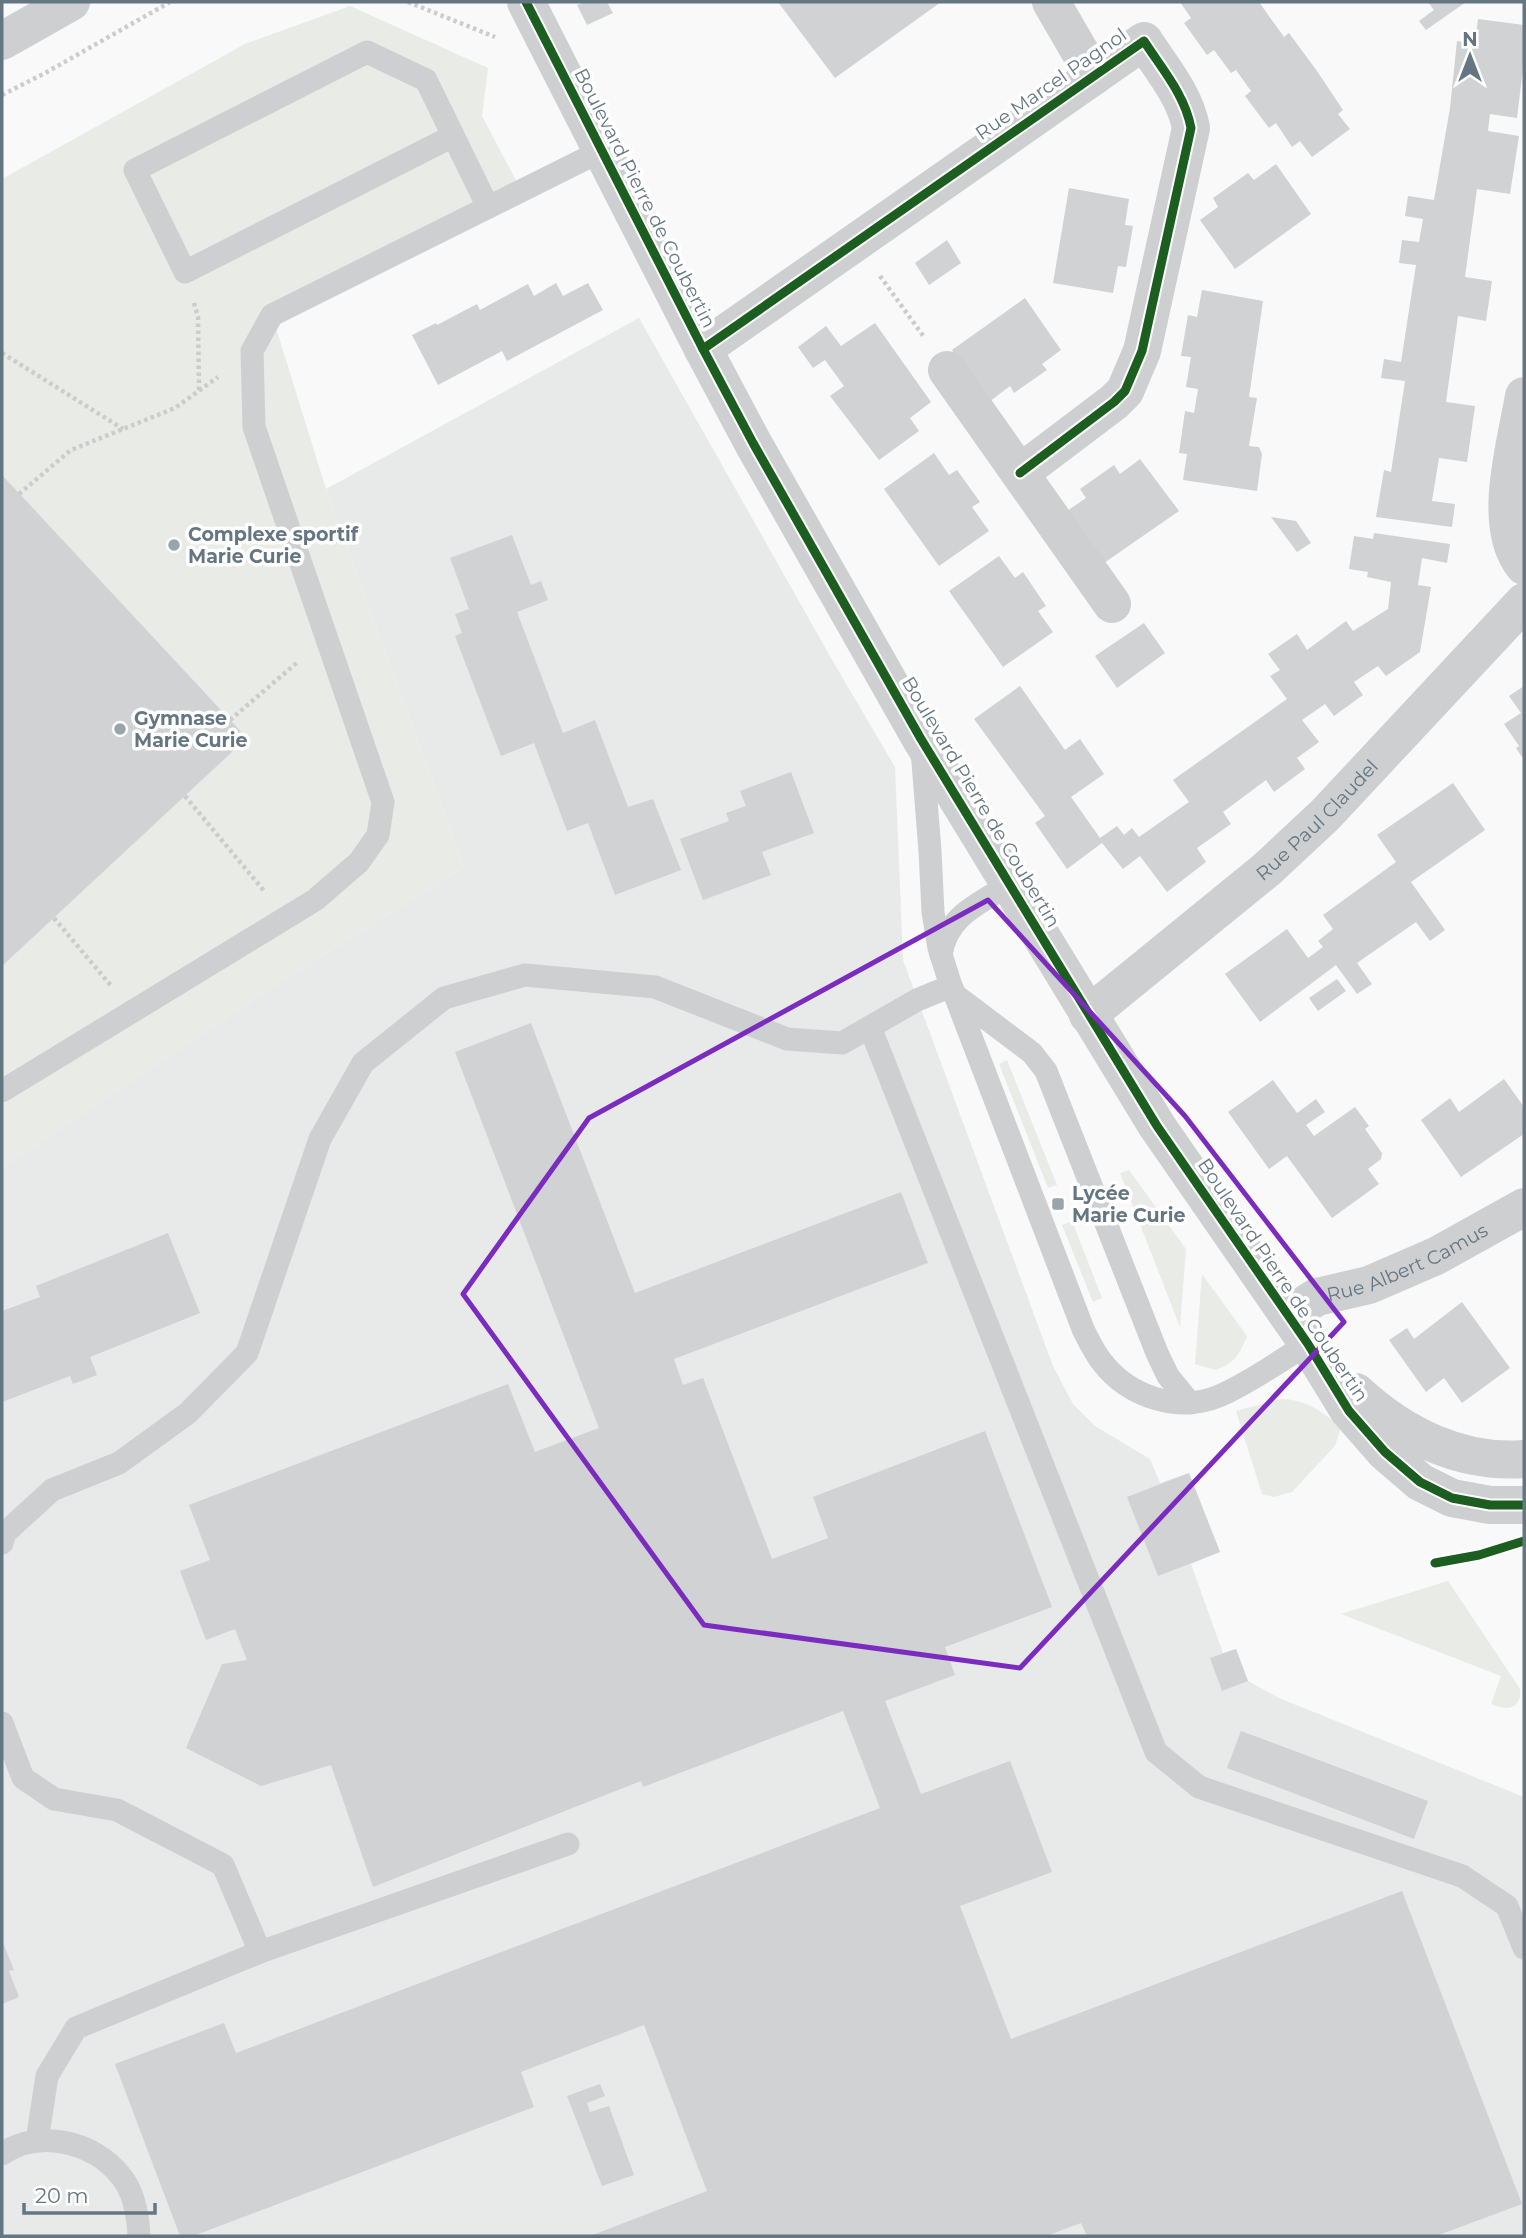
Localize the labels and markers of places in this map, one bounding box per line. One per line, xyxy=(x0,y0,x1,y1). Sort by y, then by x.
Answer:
place label: Complexe sportif Marie Curie xyxy=(188,523,359,568)
marker: Complexe sportif Marie Curie xyxy=(166,537,182,553)
place label: Gymnase Marie Curie xyxy=(134,707,247,752)
marker: Gymnase Marie Curie xyxy=(112,721,128,737)
place label: Lycée Marie Curie xyxy=(1072,1182,1185,1227)
marker: Lycée Marie Curie xyxy=(1050,1196,1066,1212)

